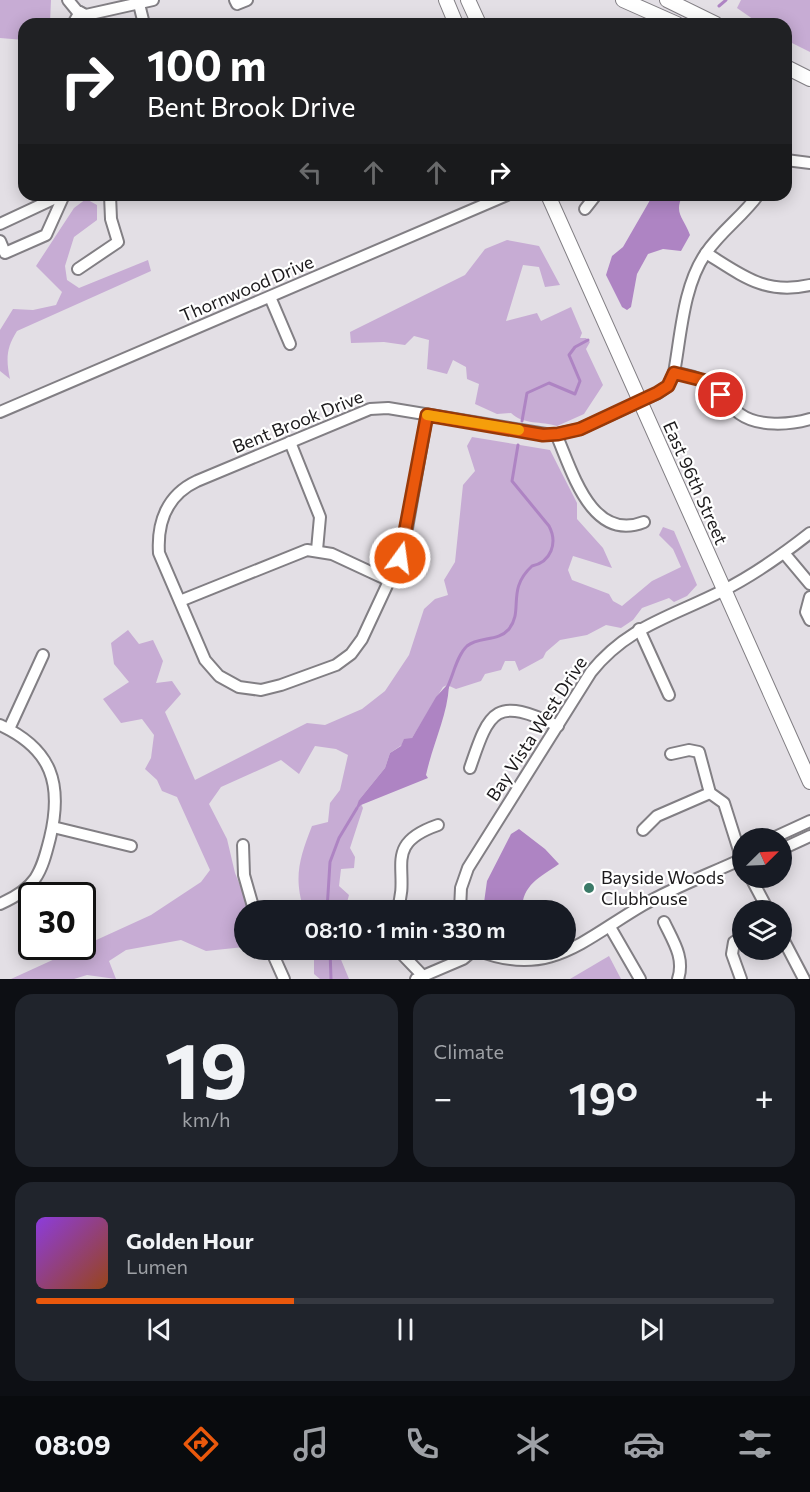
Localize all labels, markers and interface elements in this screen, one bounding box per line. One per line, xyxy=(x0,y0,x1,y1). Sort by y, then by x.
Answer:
text: 100 m xyxy=(147,38,267,90)
icon: right xyxy=(48,42,126,120)
text: Bent Brook Drive xyxy=(147,90,355,123)
icon: left xyxy=(294,156,327,189)
icon: ahead xyxy=(357,156,390,189)
icon: ahead xyxy=(420,156,453,189)
icon: right xyxy=(483,156,516,189)
street label: Thornwood Drive xyxy=(177,250,317,326)
pin xyxy=(695,369,746,420)
icon: arrive xyxy=(704,378,737,411)
street label: Bent Brook Drive xyxy=(229,385,366,457)
street label: East 96th Street xyxy=(659,417,733,548)
position arrow xyxy=(368,526,432,590)
street label: Bay Vista West Drive xyxy=(481,652,591,805)
north arrow xyxy=(732,828,792,888)
map controls xyxy=(732,828,792,960)
place label: Bayside Woods Clubhouse xyxy=(601,866,724,909)
marker: Bayside Woods Clubhouse xyxy=(582,881,596,895)
speed limit sign: 30 xyxy=(18,882,96,960)
button: layers xyxy=(732,900,792,960)
text: 08:10 · 1 min · 330 m xyxy=(304,916,506,943)
text: 19 xyxy=(165,1020,248,1115)
text: Climate xyxy=(434,1039,504,1063)
text: 19° xyxy=(569,1069,638,1124)
text: − xyxy=(434,1076,452,1117)
text: + xyxy=(755,1076,774,1117)
text: km/h xyxy=(182,1107,231,1131)
text: Golden Hour xyxy=(126,1227,254,1254)
text: Lumen xyxy=(126,1254,188,1278)
icon: previous xyxy=(143,1313,176,1346)
icon: pause xyxy=(389,1313,422,1346)
icon: next xyxy=(635,1313,668,1346)
icon: directions xyxy=(180,1423,222,1465)
icon: music xyxy=(290,1423,332,1465)
icon: phone xyxy=(401,1423,443,1465)
icon: climate xyxy=(512,1423,554,1465)
icon: car xyxy=(623,1423,665,1465)
icon: filters xyxy=(734,1423,776,1465)
text: 08:09 xyxy=(34,1428,111,1461)

